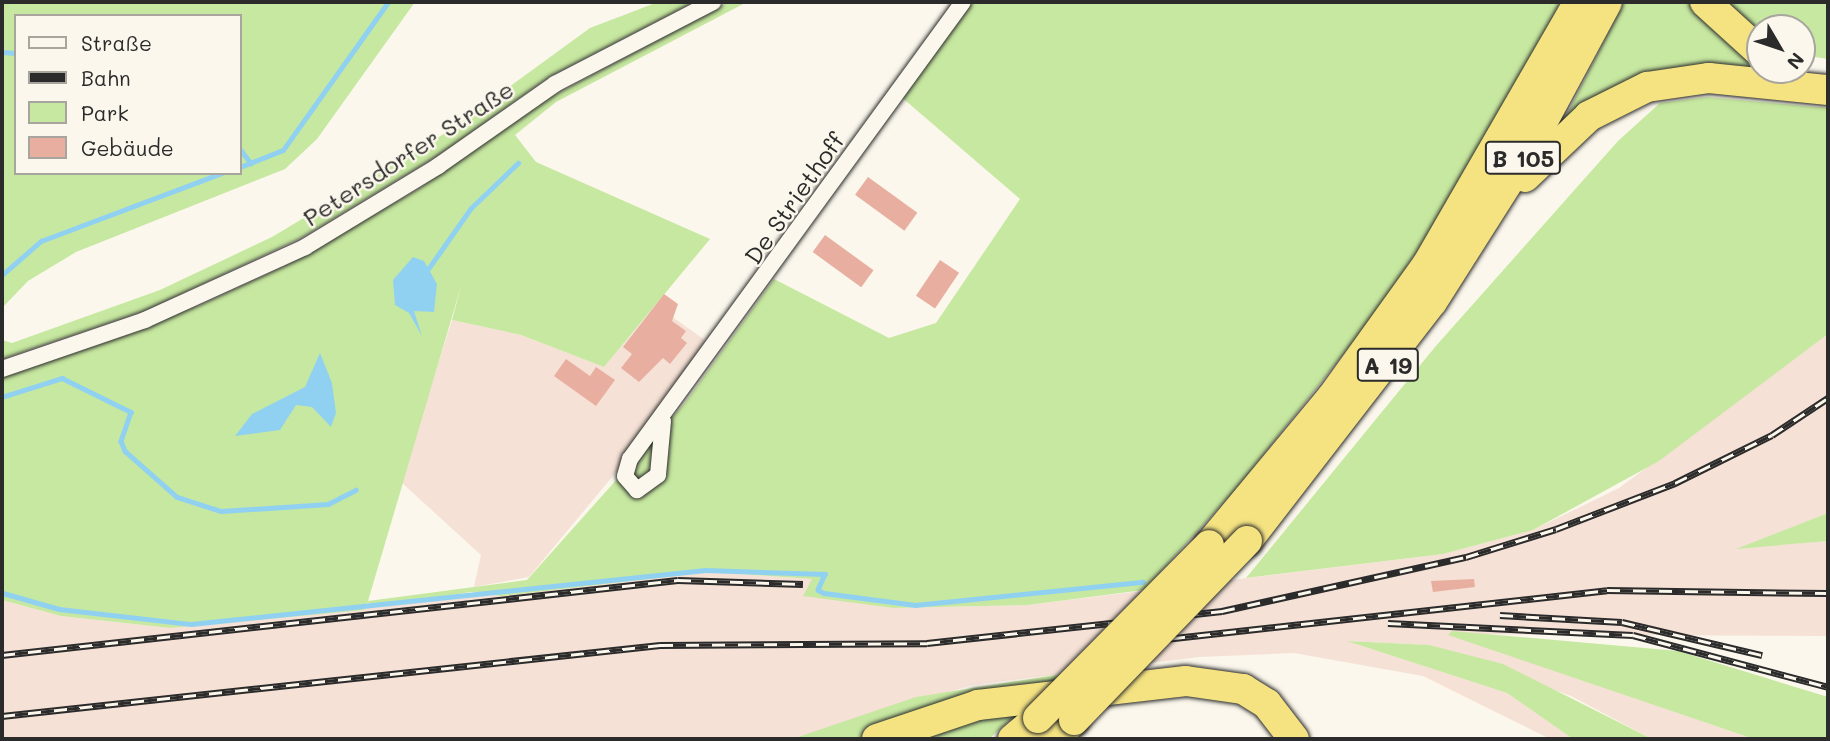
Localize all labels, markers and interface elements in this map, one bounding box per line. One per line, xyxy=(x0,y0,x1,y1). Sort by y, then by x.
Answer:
legend xyxy=(14,14,242,175)
north arrow xyxy=(1746,14,1816,84)
text: Straße xyxy=(81,29,152,56)
text: N xyxy=(1782,48,1810,75)
text: Bahn xyxy=(81,64,131,91)
street label: Petersdorfer Straße xyxy=(297,74,519,232)
text: Park xyxy=(81,99,129,126)
street label: De Striethoff xyxy=(738,127,850,269)
text: Gebäude xyxy=(81,134,174,161)
road number: B 105 xyxy=(1484,139,1562,178)
road number: A 19 xyxy=(1356,346,1420,384)

